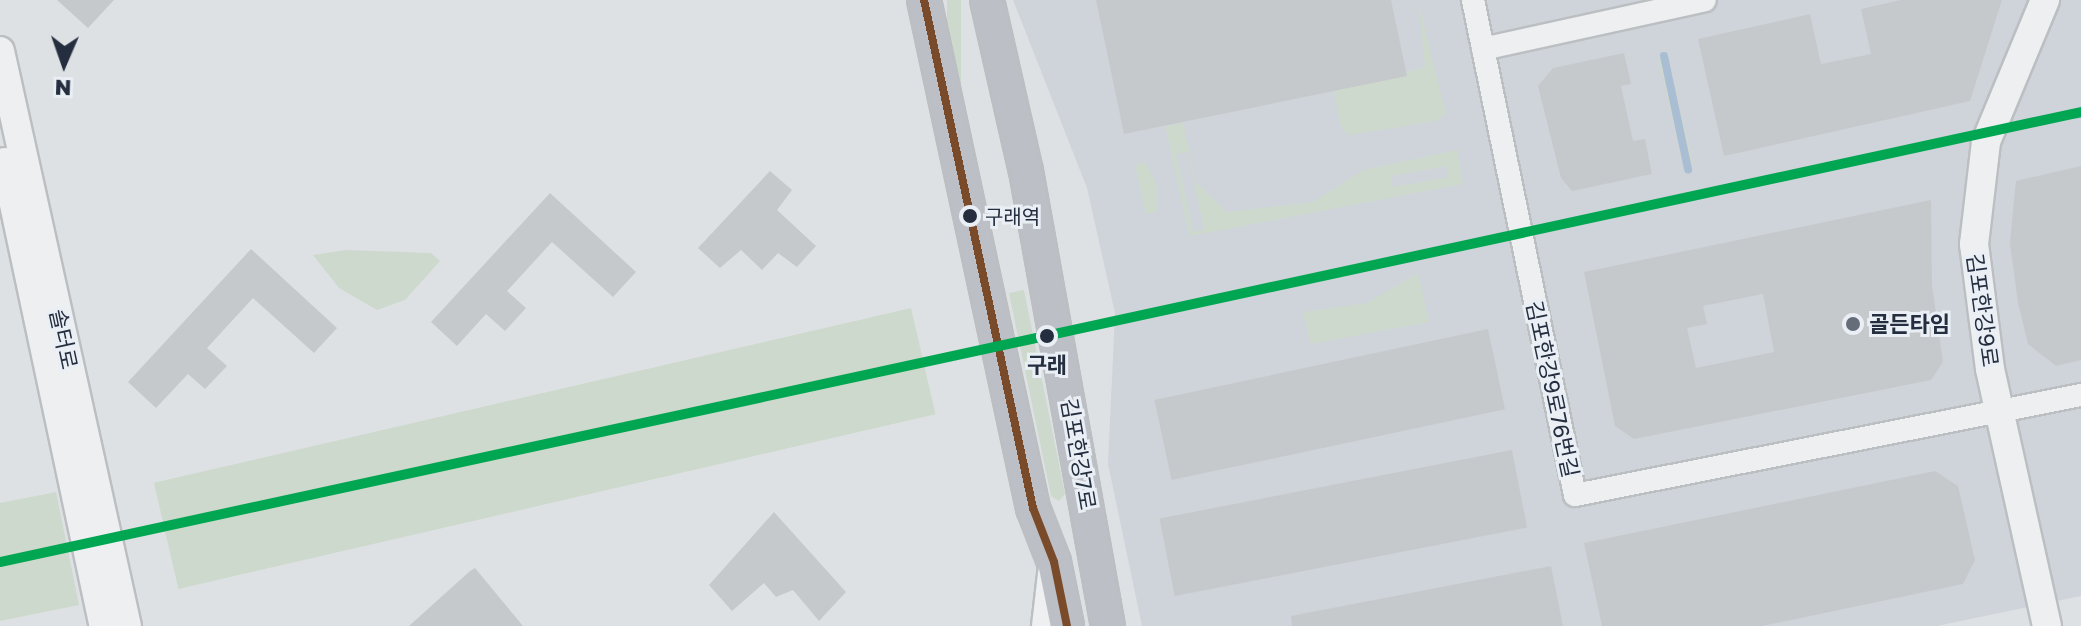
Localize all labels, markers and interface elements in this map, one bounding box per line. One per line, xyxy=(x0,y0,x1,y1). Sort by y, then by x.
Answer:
north arrow xyxy=(24,24,104,104)
text: N xyxy=(54,75,72,102)
place label: 구래역 xyxy=(985,204,1040,228)
marker: 구래역 xyxy=(962,208,978,224)
street label: 김포한강9로 xyxy=(1962,251,2004,369)
street label: 김포한강9로76번길 xyxy=(1521,298,1585,480)
street label: 솔터로 xyxy=(45,307,83,371)
place label: 골든타임 xyxy=(1869,311,1950,337)
marker: 골든타임 xyxy=(1844,315,1862,333)
marker: 구래 xyxy=(1035,324,1059,348)
place label: 구래 xyxy=(1027,352,1067,378)
street label: 김포한강7로 xyxy=(1056,396,1102,512)

